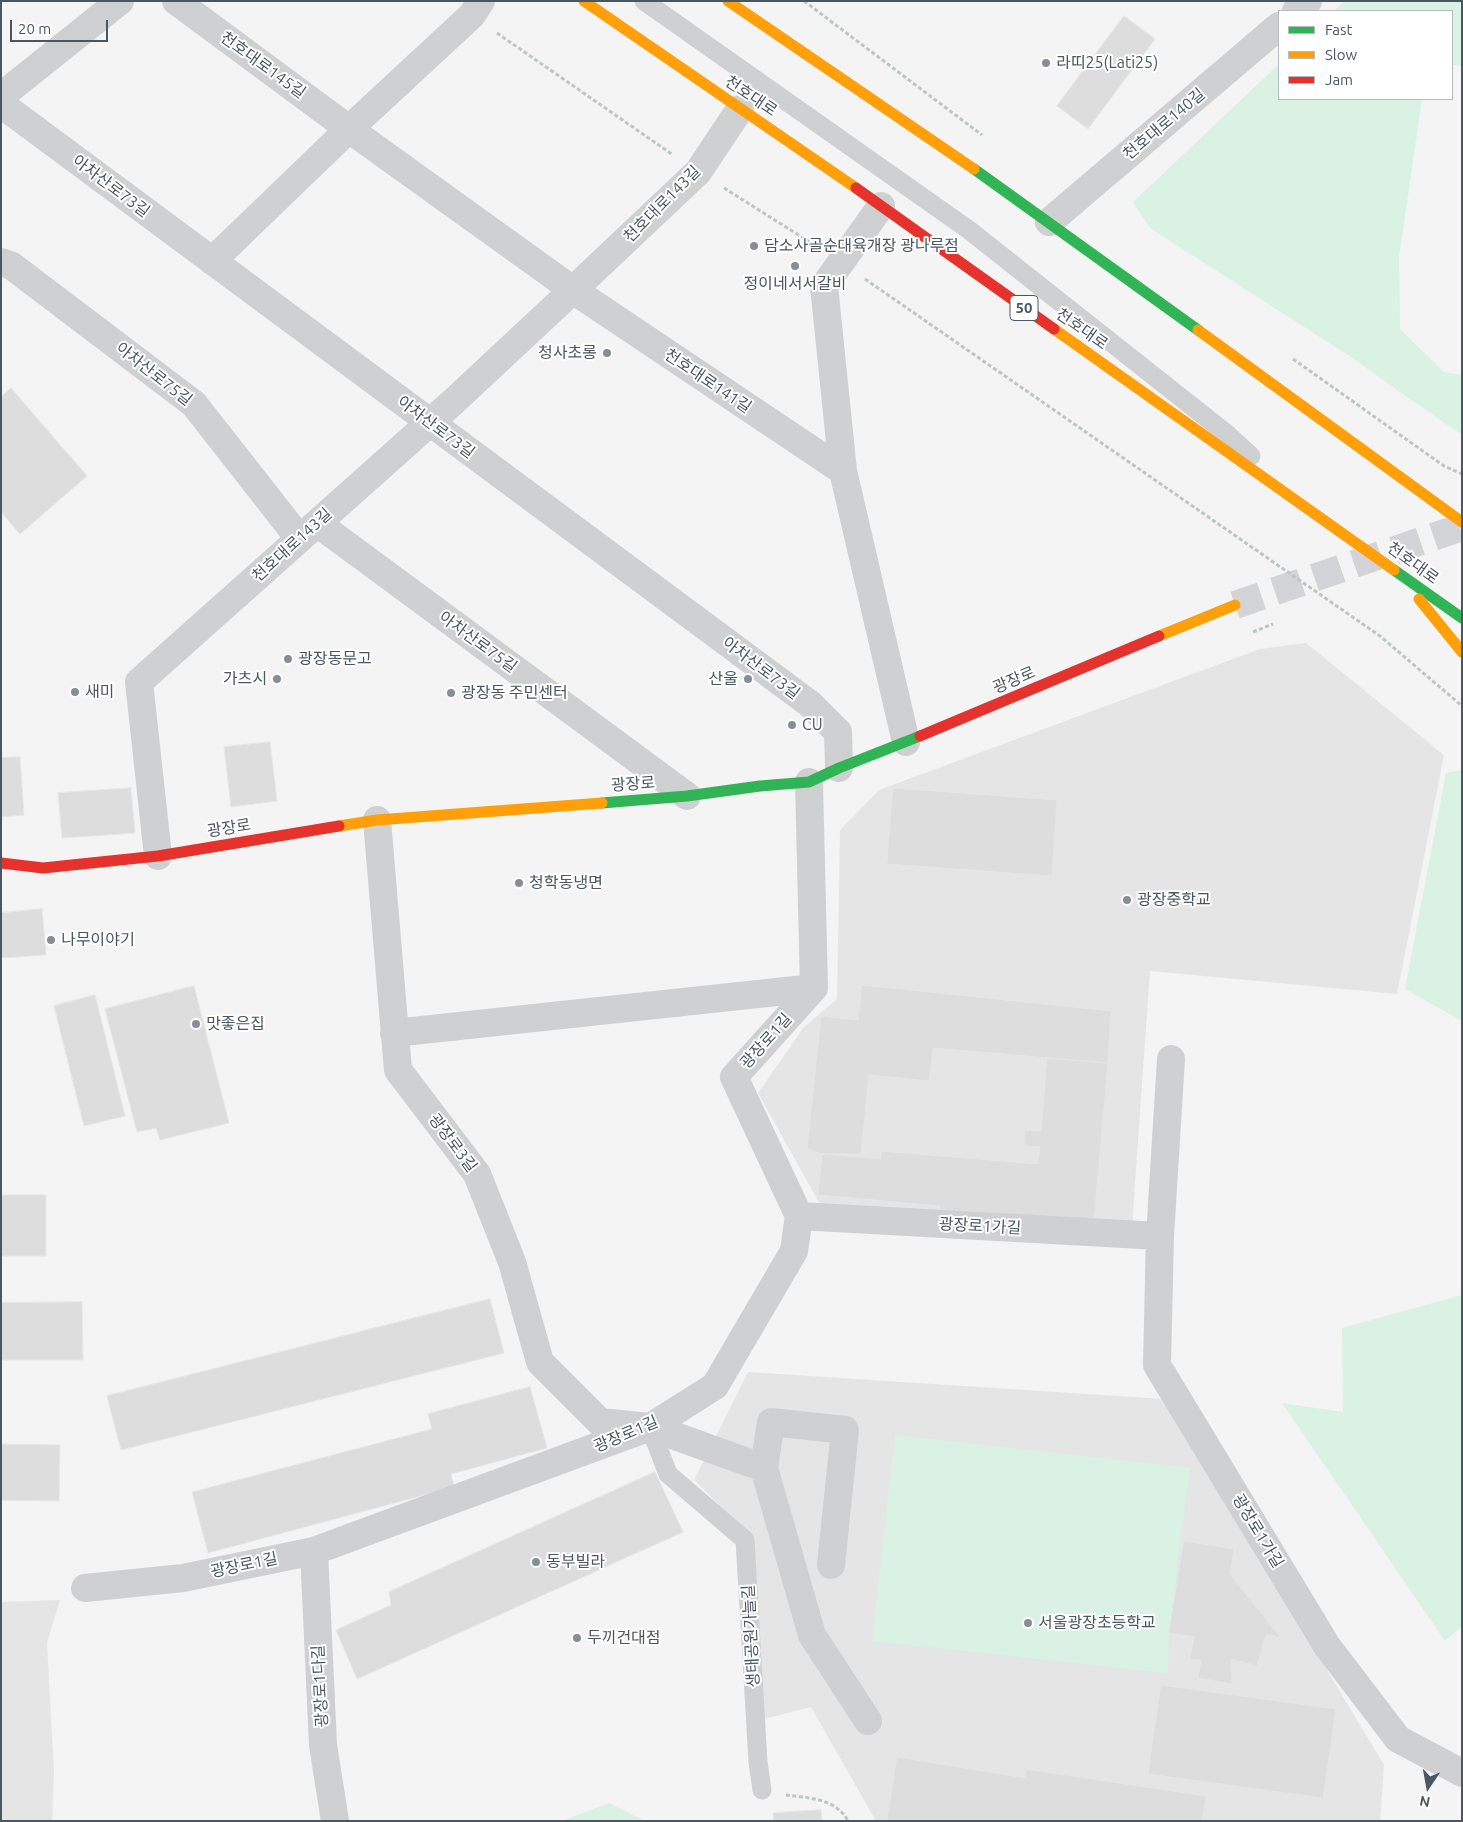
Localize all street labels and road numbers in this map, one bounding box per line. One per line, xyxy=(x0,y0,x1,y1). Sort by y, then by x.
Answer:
street label: 천호대로145길 xyxy=(217,28,309,102)
street label: 천호대로 xyxy=(721,72,781,120)
street label: 천호대로140길 xyxy=(1119,84,1209,164)
street label: 아차산로73길 xyxy=(69,151,153,221)
street label: 천호대로143길 xyxy=(620,162,704,246)
road number: 50 xyxy=(1010,296,1038,320)
street label: 천호대로 xyxy=(1052,304,1112,354)
street label: 아차산로75길 xyxy=(112,338,196,410)
street label: 천호대로141길 xyxy=(661,345,755,417)
street label: 아차산로73길 xyxy=(394,392,478,462)
street label: 천호대로143길 xyxy=(248,504,336,586)
street label: 천호대로 xyxy=(1384,538,1442,588)
street label: 아차산로75길 xyxy=(435,607,521,677)
street label: 아차산로73길 xyxy=(719,633,803,703)
street label: 광장로 xyxy=(990,663,1038,697)
street label: 광장로 xyxy=(610,773,656,795)
street label: 광장로 xyxy=(206,815,252,841)
street label: 광장로1길 xyxy=(736,1009,796,1073)
street label: 광장로3길 xyxy=(425,1110,481,1176)
street label: 광장로1가길 xyxy=(938,1214,1022,1238)
street label: 광장로1길 xyxy=(591,1412,661,1456)
street label: 광장로1가길 xyxy=(1228,1491,1288,1571)
street label: 광장로1길 xyxy=(209,1549,279,1581)
street label: 생태공원가늘길 xyxy=(739,1584,763,1688)
street label: 광장로1다길 xyxy=(308,1644,332,1728)

